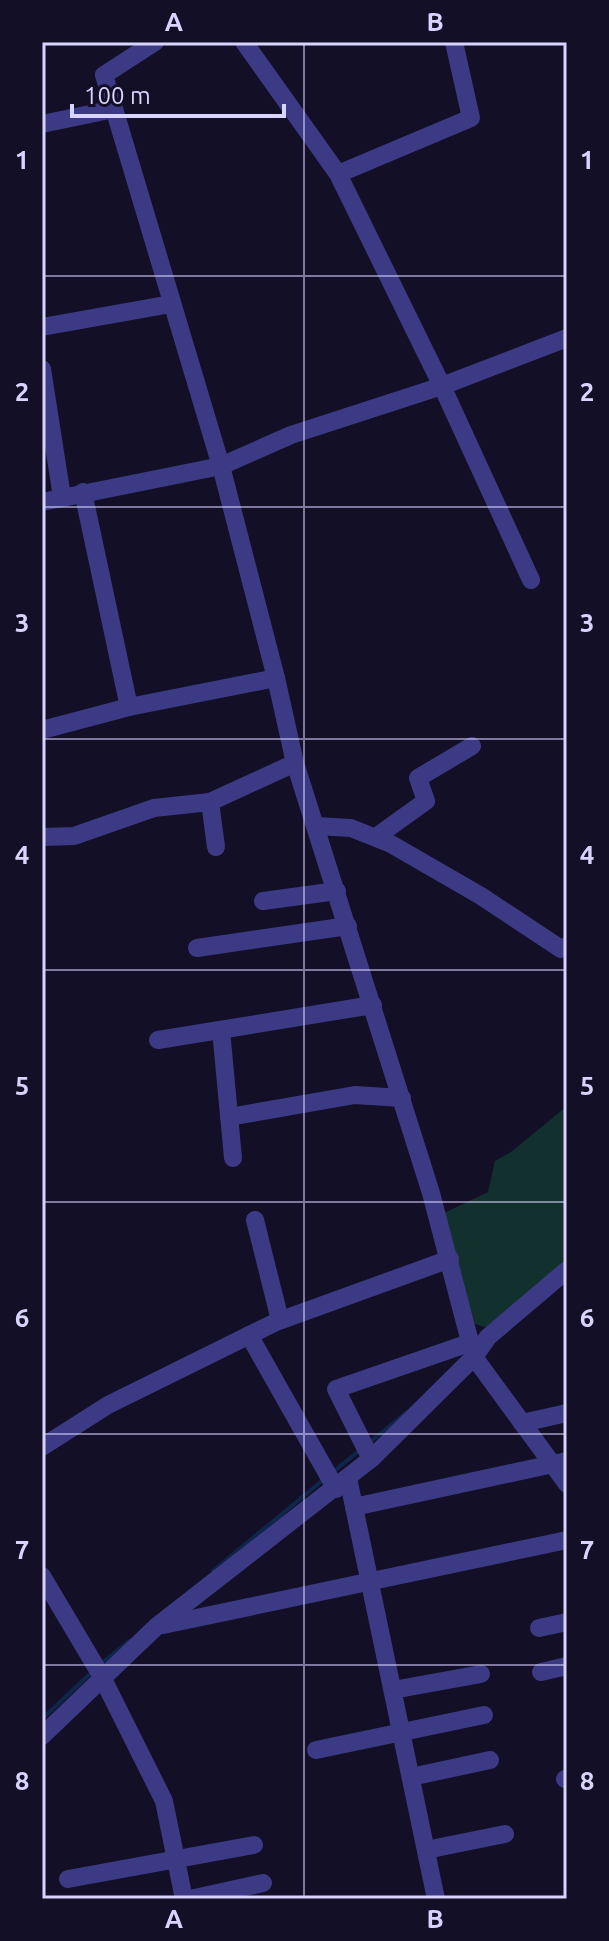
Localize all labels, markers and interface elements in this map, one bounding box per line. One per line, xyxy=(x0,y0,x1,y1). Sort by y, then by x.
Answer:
text: A xyxy=(165,7,184,36)
text: B xyxy=(426,7,444,36)
scale bar xyxy=(72,68,284,118)
text: 100 m xyxy=(84,82,151,109)
text: 1 xyxy=(15,145,29,174)
text: 1 xyxy=(580,145,594,174)
text: 2 xyxy=(15,377,29,406)
text: 2 xyxy=(580,377,594,406)
text: 3 xyxy=(15,608,29,637)
text: 3 xyxy=(580,608,594,637)
text: 4 xyxy=(15,840,29,869)
text: 4 xyxy=(580,840,594,869)
text: 5 xyxy=(15,1071,29,1100)
text: 5 xyxy=(580,1071,594,1100)
text: 6 xyxy=(15,1303,29,1332)
text: 6 xyxy=(580,1303,594,1332)
text: 7 xyxy=(15,1535,29,1564)
text: 7 xyxy=(580,1535,594,1564)
text: 8 xyxy=(15,1766,29,1795)
text: 8 xyxy=(580,1766,594,1795)
text: A xyxy=(165,1904,184,1933)
text: B xyxy=(426,1904,444,1933)

